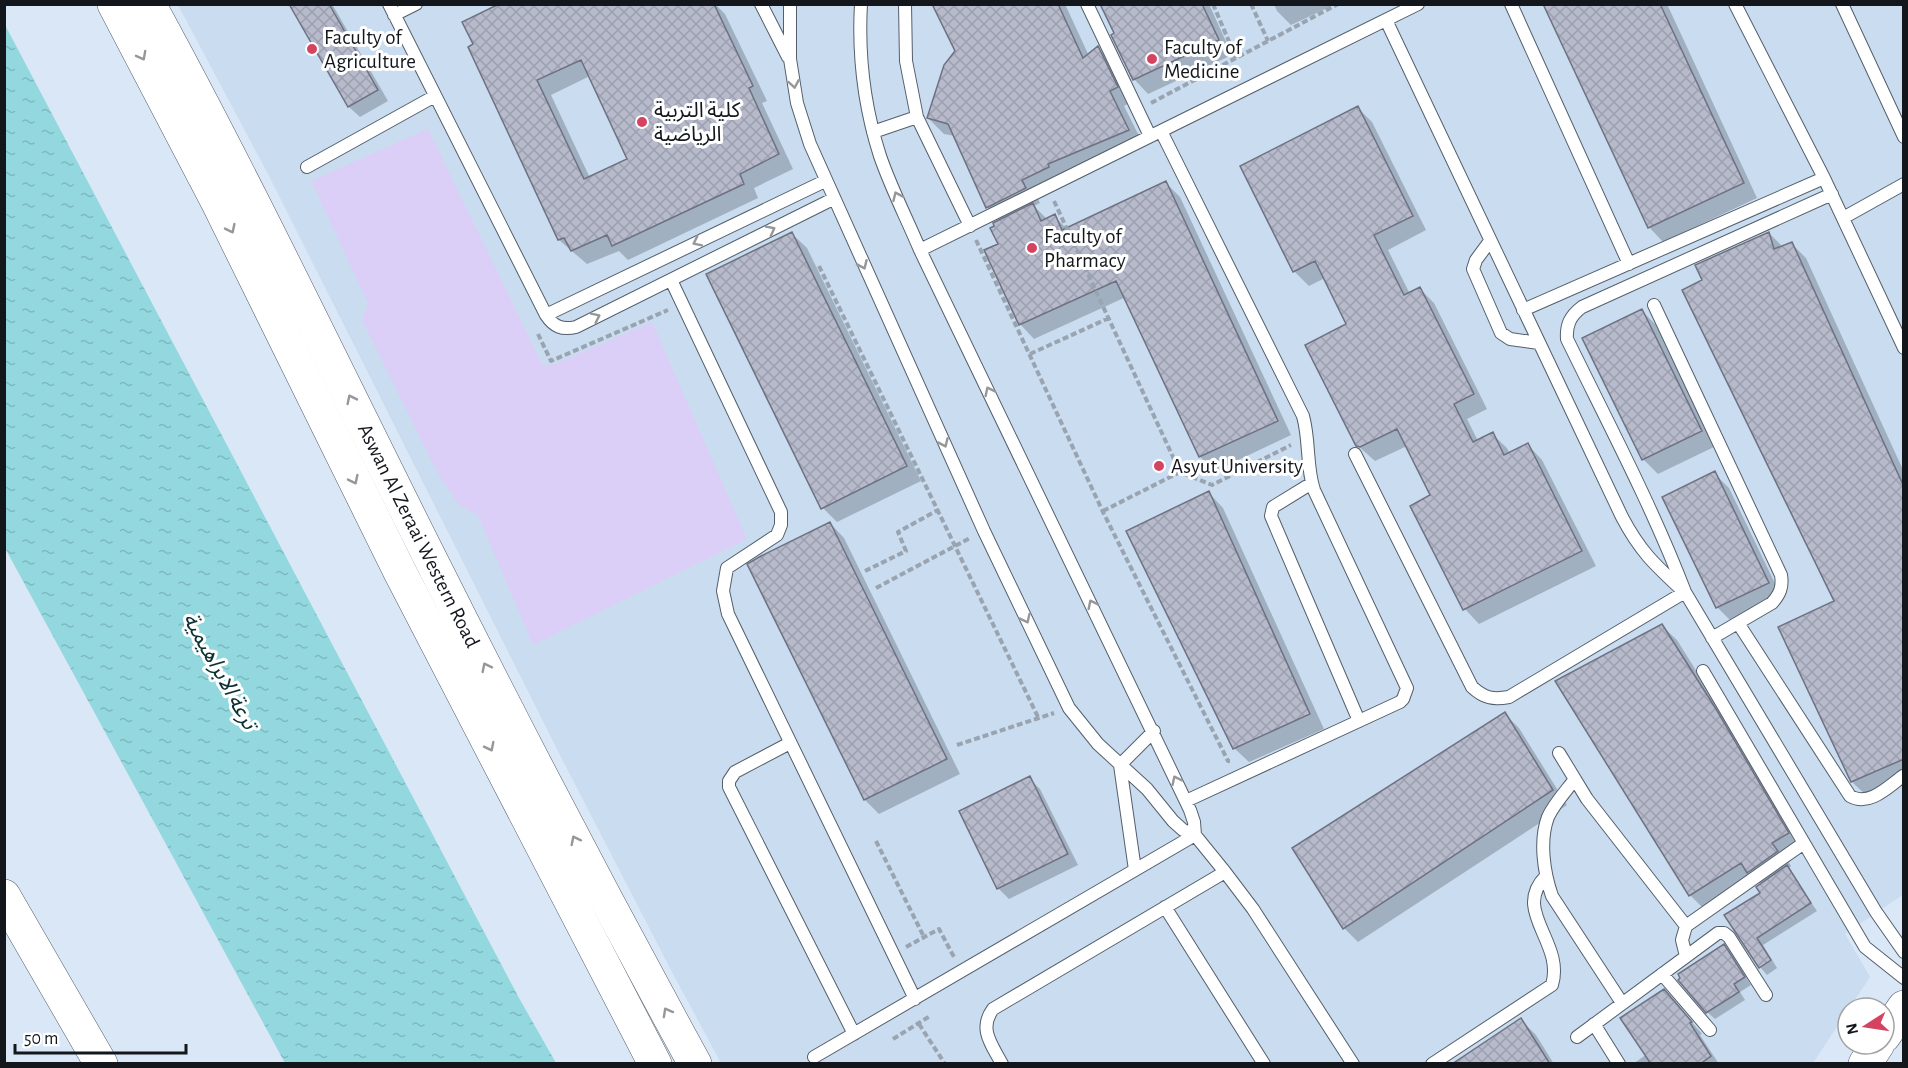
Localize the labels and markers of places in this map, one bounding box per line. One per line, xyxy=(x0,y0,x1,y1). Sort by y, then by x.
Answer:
place label: Faculty of Agriculture xyxy=(324,27,416,72)
place label: Faculty of Medicine xyxy=(1164,37,1243,82)
marker: Faculty of Agriculture xyxy=(305,42,319,56)
marker: Faculty of Medicine xyxy=(1145,52,1159,66)
place label: كلية التربية الرياضية xyxy=(654,100,740,146)
marker: كلية التربية الرياضية xyxy=(635,115,649,129)
place label: Faculty of Pharmacy xyxy=(1044,226,1126,271)
marker: Faculty of Pharmacy xyxy=(1025,241,1039,255)
place label: Asyut University xyxy=(1171,456,1303,477)
marker: Asyut University xyxy=(1152,459,1166,473)

